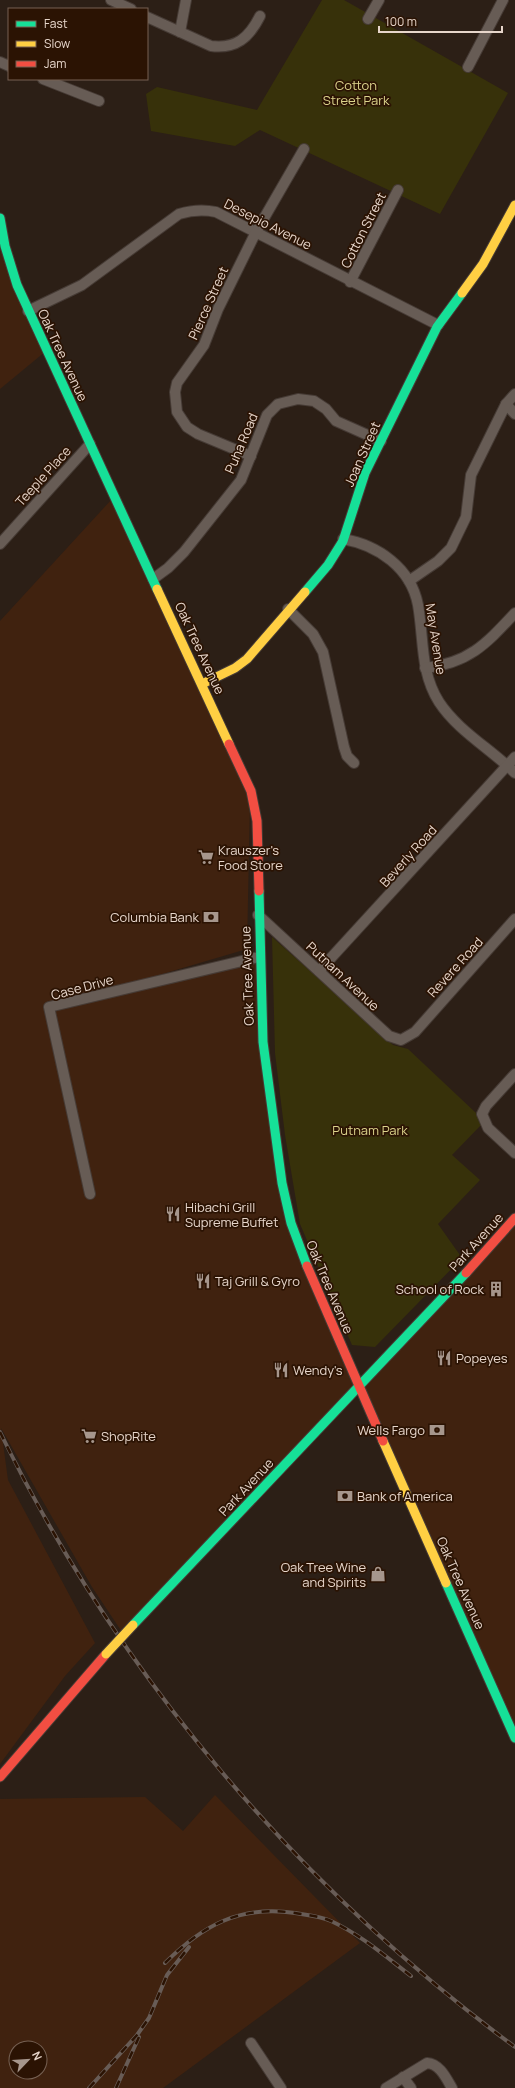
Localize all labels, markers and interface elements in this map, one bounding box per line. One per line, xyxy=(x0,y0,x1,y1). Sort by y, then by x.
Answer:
legend xyxy=(8,8,148,80)
scale bar xyxy=(379,8,502,34)
text: 100 m xyxy=(385,13,417,30)
text: Fast xyxy=(44,15,68,32)
text: Slow xyxy=(44,35,70,52)
text: Jam xyxy=(44,55,66,72)
park label: Cotton Street Park xyxy=(323,76,390,109)
street label: Cotton Street xyxy=(336,189,390,271)
street label: Desepio Avenue xyxy=(221,194,315,254)
street label: Pierce Street xyxy=(184,264,232,342)
street label: Oak Tree Avenue xyxy=(34,306,92,404)
street label: Puha Road xyxy=(220,410,262,476)
street label: Joan Street xyxy=(340,419,384,489)
street label: Teeple Place xyxy=(11,442,75,510)
street label: Oak Tree Avenue xyxy=(171,599,229,697)
street label: May Avenue xyxy=(421,602,451,676)
street label: Beverly Road xyxy=(375,821,441,891)
place label: Krauszer's Food Store xyxy=(218,841,283,874)
supermarket icon: Krauszer's Food Store xyxy=(197,848,215,866)
place label: Columbia Bank xyxy=(110,908,200,926)
bank icon: Columbia Bank xyxy=(202,908,220,926)
street label: Oak Tree Avenue xyxy=(236,925,258,1026)
street label: Revere Road xyxy=(423,933,487,1001)
street label: Putnam Avenue xyxy=(303,937,384,1015)
street label: Case Drive xyxy=(49,970,116,1004)
park label: Putnam Park xyxy=(332,1121,408,1139)
place label: Hibachi Grill Supreme Buffet xyxy=(185,1198,278,1231)
restaurant icon: Hibachi Grill Supreme Buffet xyxy=(164,1205,182,1223)
street label: Park Avenue xyxy=(445,1209,507,1275)
street label: Oak Tree Avenue xyxy=(302,1238,358,1337)
restaurant icon: Taj Grill & Gyro xyxy=(194,1272,212,1290)
place label: Taj Grill & Gyro xyxy=(215,1272,300,1290)
place label: School of Rock xyxy=(396,1280,485,1298)
building icon: School of Rock xyxy=(487,1280,505,1298)
restaurant icon: Popeyes xyxy=(435,1349,453,1367)
place label: Popeyes xyxy=(456,1349,508,1367)
restaurant icon: Wendy's xyxy=(272,1361,290,1379)
place label: Wendy's xyxy=(293,1361,343,1379)
place label: Wells Fargo xyxy=(357,1421,425,1439)
bank icon: Wells Fargo xyxy=(428,1421,446,1439)
supermarket icon: ShopRite xyxy=(80,1427,98,1445)
place label: ShopRite xyxy=(101,1427,156,1445)
street label: Park Avenue xyxy=(215,1454,278,1520)
bank icon: Bank of America xyxy=(336,1487,354,1505)
place label: Bank of America xyxy=(357,1487,453,1505)
street label: Oak Tree Avenue xyxy=(433,1534,490,1633)
place label: Oak Tree Wine and Spirits xyxy=(281,1558,366,1591)
shop icon: Oak Tree Wine and Spirits xyxy=(369,1565,387,1583)
north arrow xyxy=(8,2040,48,2080)
text: N xyxy=(29,2049,46,2062)

